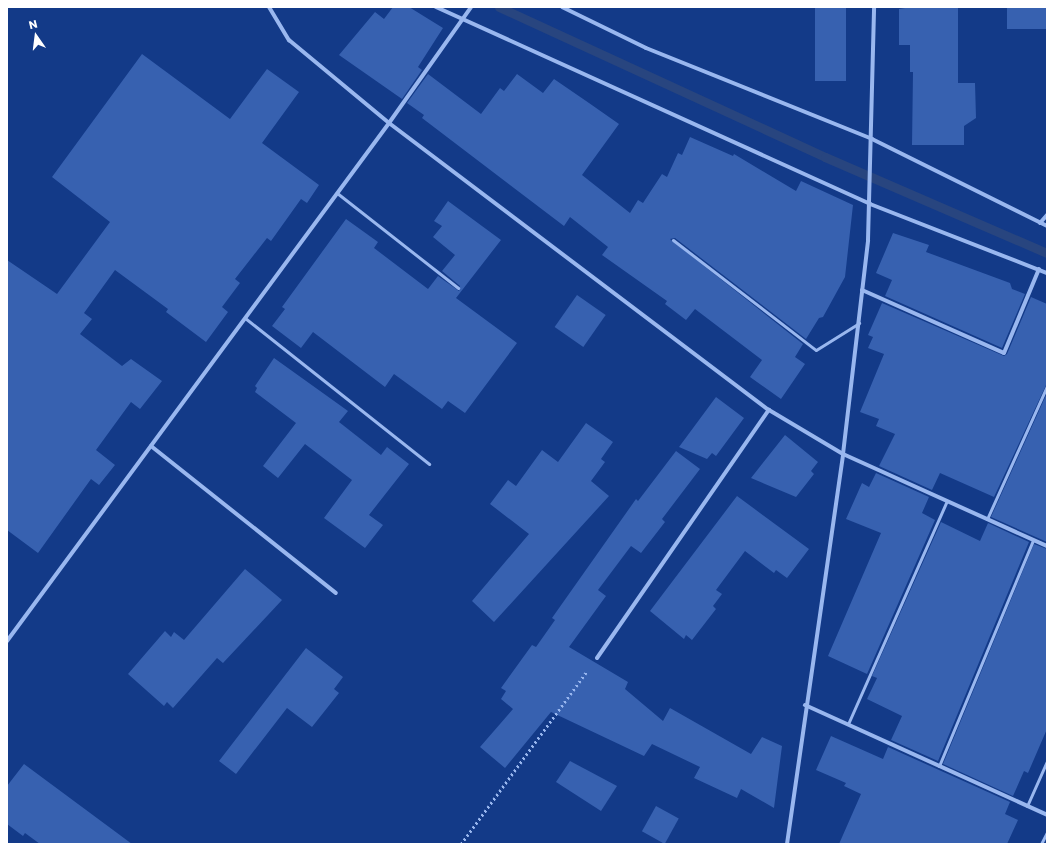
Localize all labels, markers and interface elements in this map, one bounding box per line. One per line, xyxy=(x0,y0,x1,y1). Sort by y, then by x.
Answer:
north arrow xyxy=(16,16,56,56)
text: N xyxy=(27,16,39,33)

